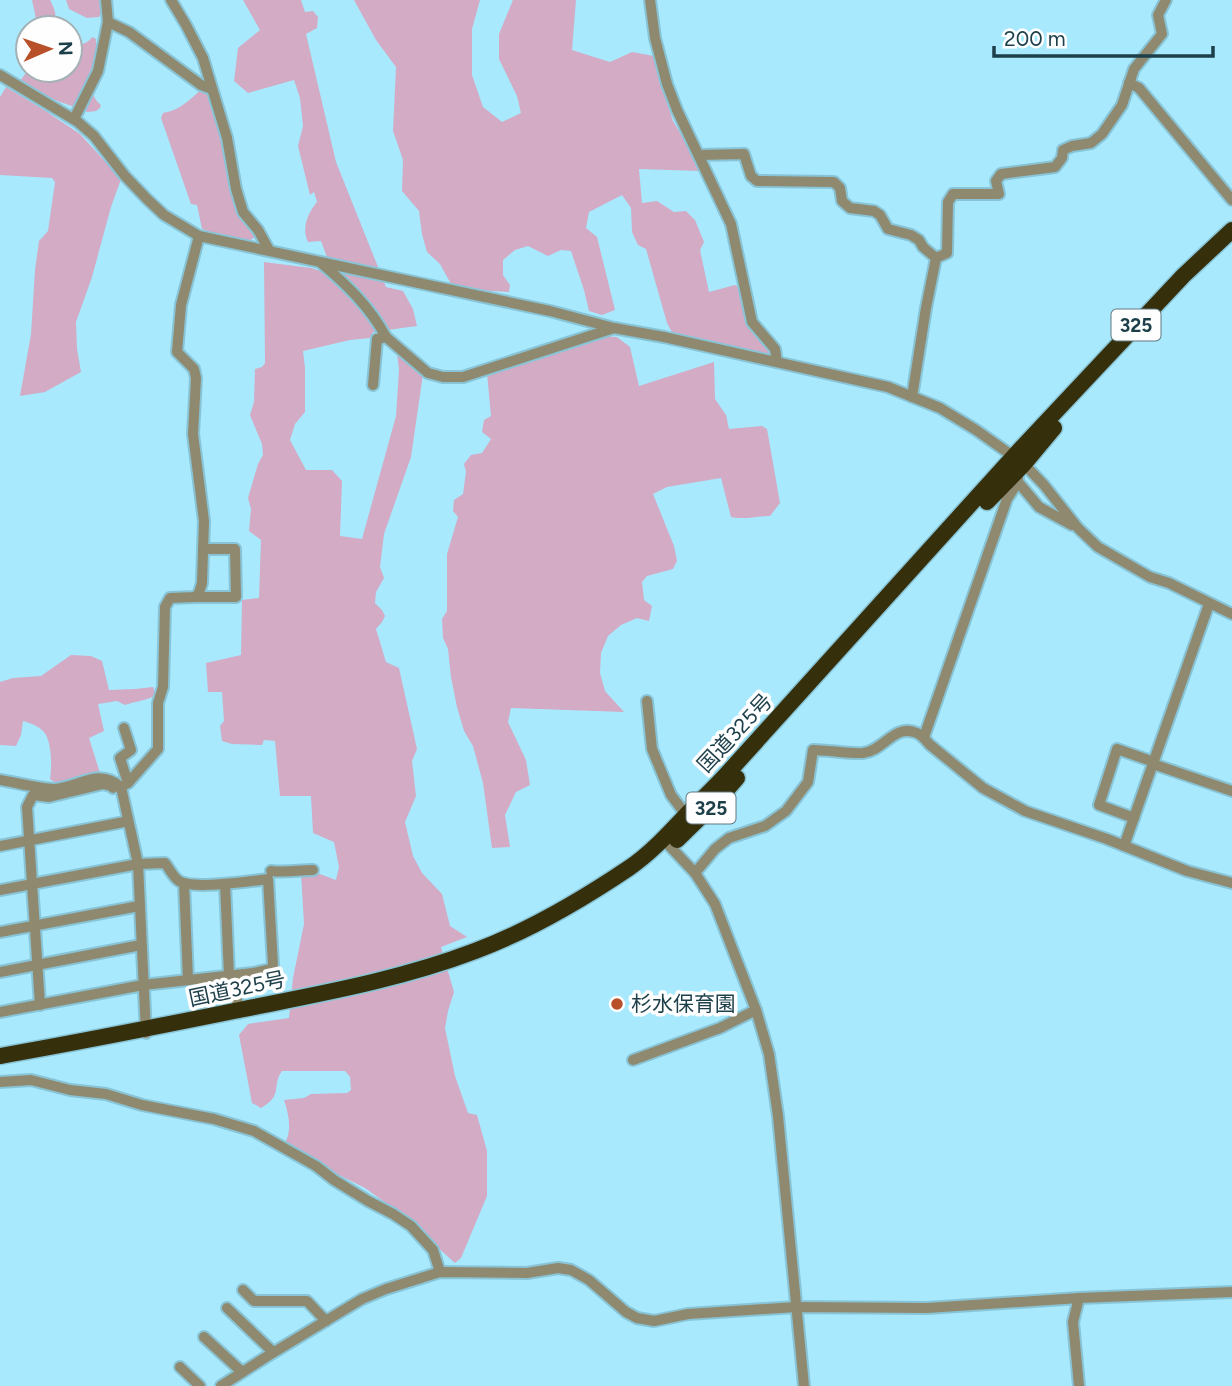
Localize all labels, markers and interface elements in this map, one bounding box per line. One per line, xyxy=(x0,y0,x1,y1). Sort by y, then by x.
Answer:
north arrow xyxy=(14,14,84,84)
scale bar xyxy=(994,14,1213,58)
text: 200 m xyxy=(1004,26,1066,51)
text: N xyxy=(54,41,77,56)
road number: 325 xyxy=(1112,310,1160,340)
street label: 国道325号 xyxy=(692,688,777,777)
road number: 325 xyxy=(686,792,736,824)
street label: 国道325号 xyxy=(186,966,288,1011)
place label: 杉水保育園 xyxy=(631,991,736,1016)
marker: 杉水保育園 xyxy=(609,996,625,1012)

